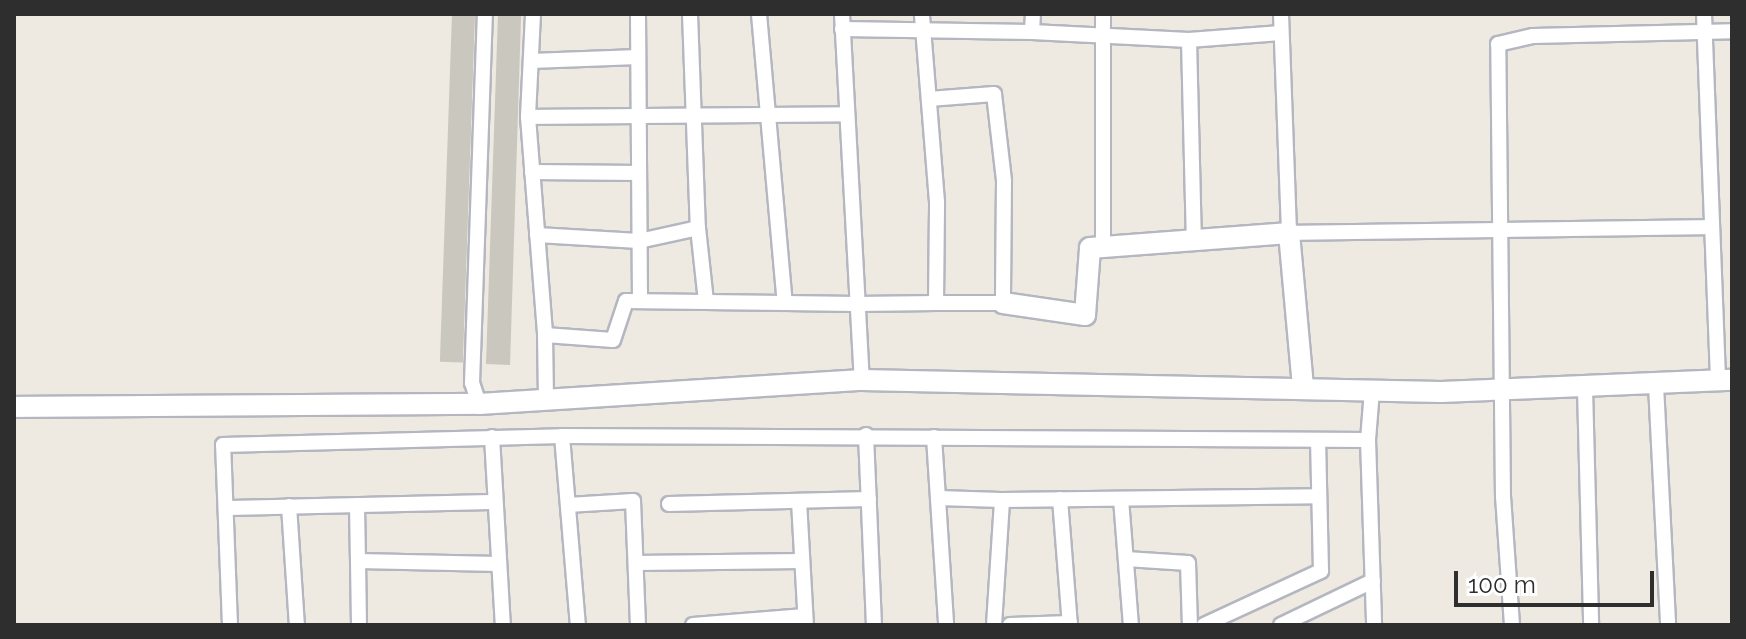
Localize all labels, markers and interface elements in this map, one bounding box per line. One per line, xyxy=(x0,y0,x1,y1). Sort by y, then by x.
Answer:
scale bar xyxy=(1458,555,1658,605)
text: 100 m xyxy=(1468,570,1536,599)

